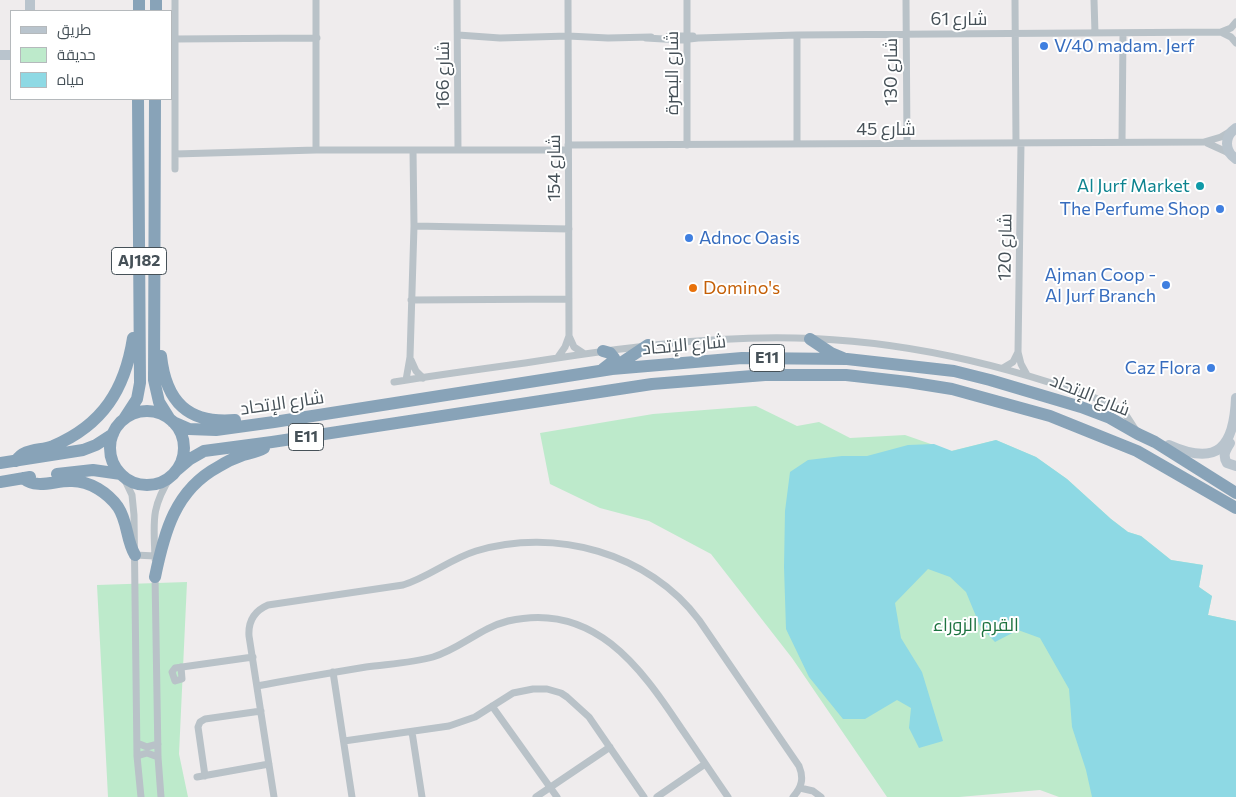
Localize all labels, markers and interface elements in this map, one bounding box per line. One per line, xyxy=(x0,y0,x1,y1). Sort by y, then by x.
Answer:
street label: شارع 61 xyxy=(931,8,987,30)
legend xyxy=(10,10,172,100)
text: طريق xyxy=(57,20,91,38)
street label: شارع البصرة xyxy=(661,31,683,115)
place label: V/40 madam. Jerf xyxy=(1054,35,1195,57)
street label: شارع 130 xyxy=(880,38,902,106)
marker: V/40 madam. Jerf xyxy=(1038,40,1050,52)
street label: شارع 166 xyxy=(432,41,454,109)
text: حديقة xyxy=(57,45,96,63)
text: مياه xyxy=(57,70,84,88)
street label: شارع 45 xyxy=(856,118,916,140)
street label: شارع 154 xyxy=(543,134,565,202)
place label: Al Jurf Market xyxy=(1077,175,1190,197)
marker: Al Jurf Market xyxy=(1194,180,1206,192)
place label: The Perfume Shop xyxy=(1059,198,1210,220)
marker: The Perfume Shop xyxy=(1214,203,1226,215)
street label: شارع 120 xyxy=(994,213,1016,281)
place label: Adnoc Oasis xyxy=(699,227,800,249)
marker: Adnoc Oasis xyxy=(683,232,695,244)
road number: AJ182 xyxy=(112,248,166,274)
place label: Ajman Coop - Al Jurf Branch xyxy=(1045,264,1156,306)
place label: Domino's xyxy=(703,277,780,299)
marker: Ajman Coop - Al Jurf Branch xyxy=(1160,279,1172,291)
marker: Domino's xyxy=(687,282,699,294)
street label: شارع الإتحاد xyxy=(641,331,727,359)
road number: E11 xyxy=(750,344,784,372)
place label: Caz Flora xyxy=(1125,357,1201,379)
marker: Caz Flora xyxy=(1205,362,1217,374)
street label: شارع الإتحاد xyxy=(1047,369,1133,421)
street label: شارع الإتحاد xyxy=(239,386,325,420)
road number: E11 xyxy=(288,424,324,451)
park label: القرم الزوراء xyxy=(933,614,1019,636)

